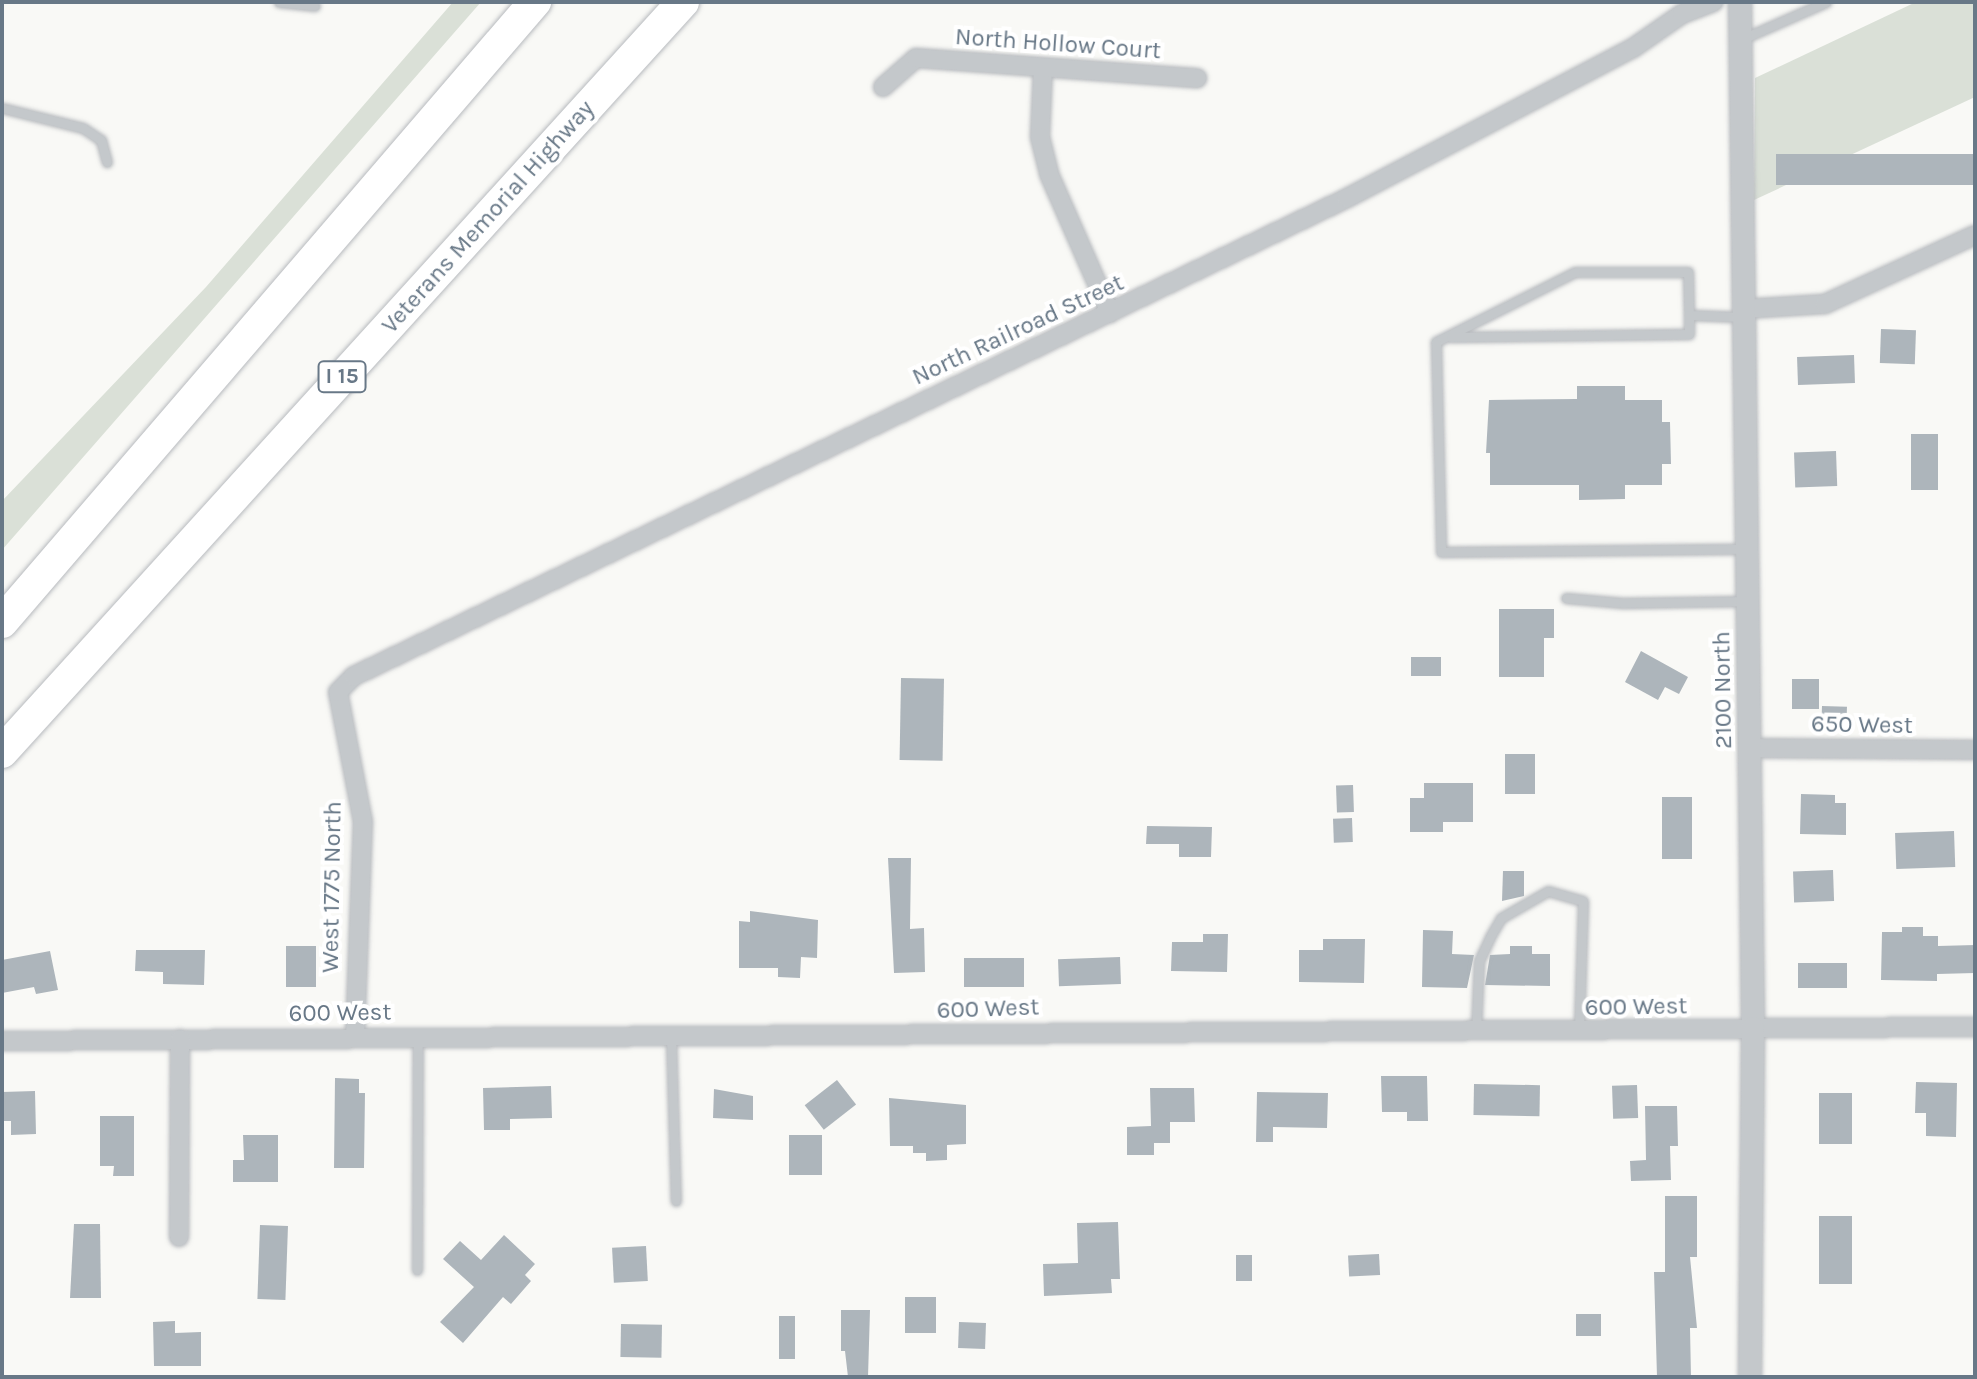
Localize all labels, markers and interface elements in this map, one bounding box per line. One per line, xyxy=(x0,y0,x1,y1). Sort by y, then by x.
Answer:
street label: North Hollow Court xyxy=(954,22,1162,66)
street label: Veterans Memorial Highway xyxy=(376,94,600,340)
street label: North Railroad Street xyxy=(908,268,1128,392)
road number: I 15 xyxy=(316,359,368,395)
street label: 2100 North xyxy=(1708,631,1738,749)
street label: 650 West xyxy=(1811,710,1913,740)
street label: West 1775 North xyxy=(316,801,348,973)
street label: 600 West xyxy=(1584,992,1688,1022)
street label: 600 West xyxy=(936,993,1040,1025)
street label: 600 West xyxy=(288,998,392,1028)

